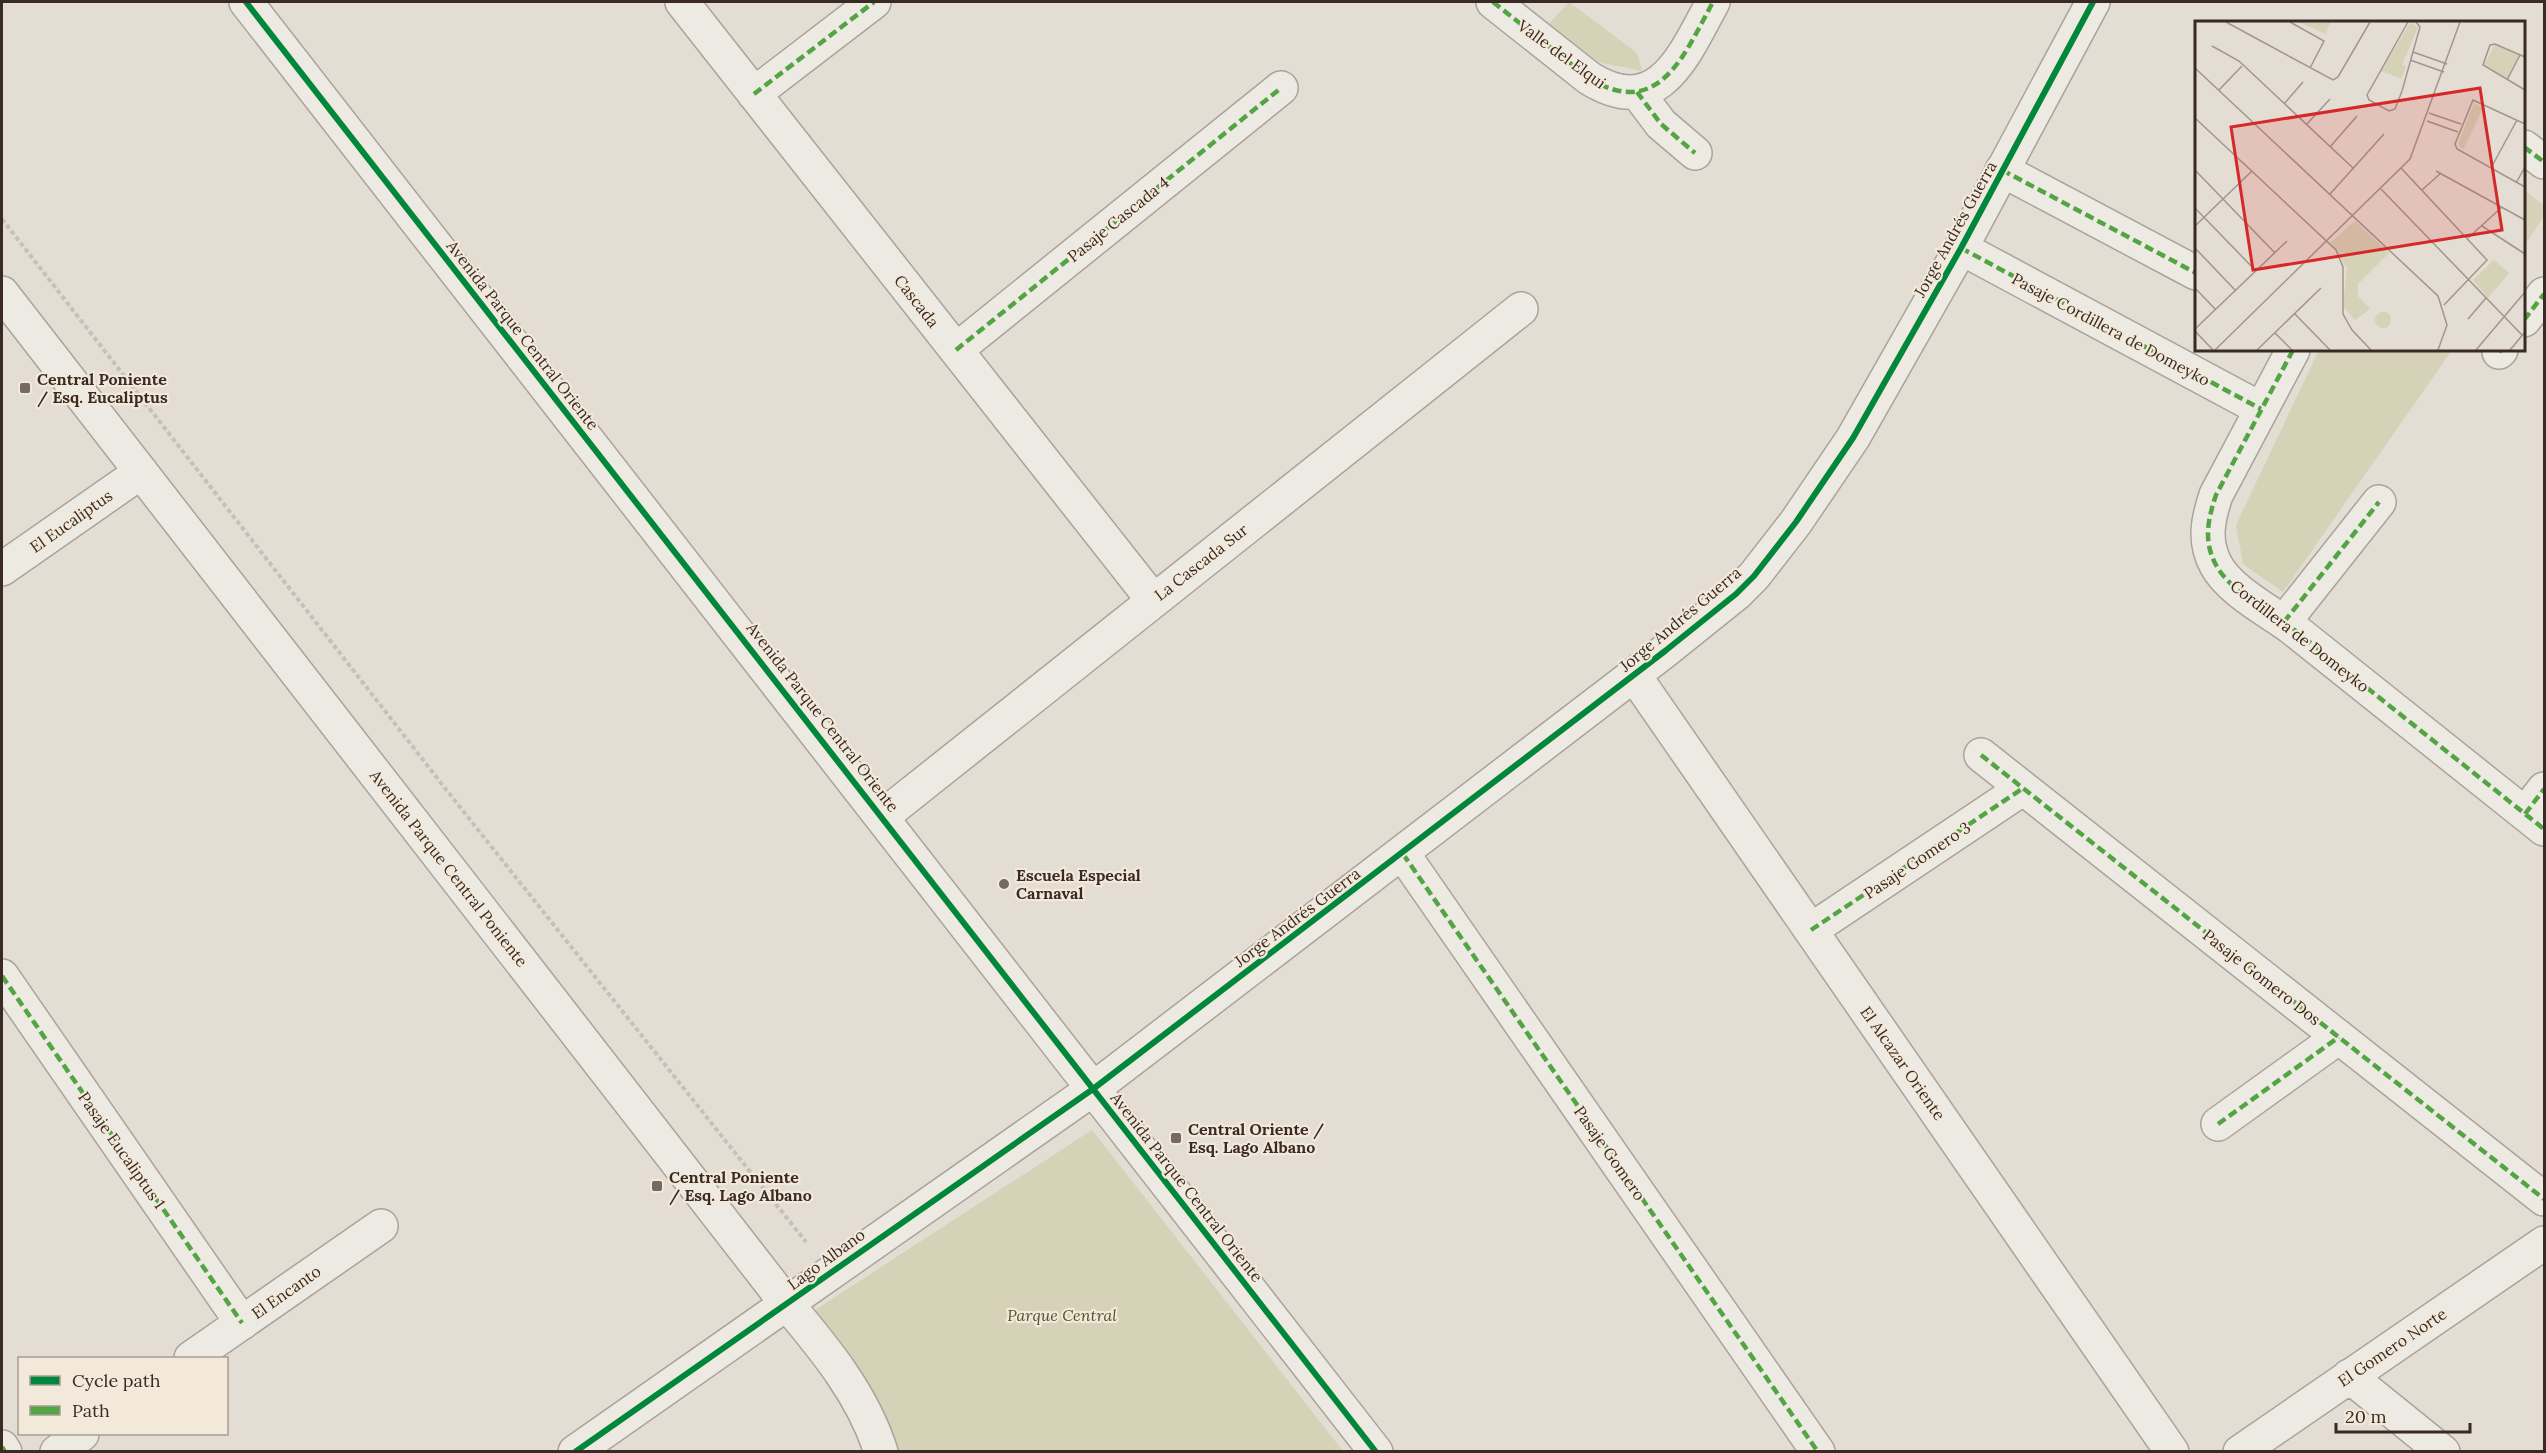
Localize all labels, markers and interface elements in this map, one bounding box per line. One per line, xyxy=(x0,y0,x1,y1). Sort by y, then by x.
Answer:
street label: Valle del Elqui xyxy=(1513,15,1610,93)
inset map xyxy=(2195,21,2525,351)
street label: Jorge Andrés Guerra xyxy=(1909,157,2001,301)
street label: Pasaje Cascada 4 xyxy=(1063,172,1173,266)
street label: Avenida Parque Central Oriente xyxy=(442,235,604,434)
street label: Pasaje Cordillera de Domeyko xyxy=(2009,268,2213,390)
street label: Cascada xyxy=(890,271,944,331)
place label: Central Poniente / Esq. Eucaliptus xyxy=(37,369,168,408)
marker: Central Poniente / Esq. Eucaliptus xyxy=(18,381,32,395)
street label: El Eucaliptus xyxy=(26,485,116,557)
street label: La Cascada Sur xyxy=(1150,519,1252,605)
street label: Jorge Andrés Guerra xyxy=(1614,562,1745,676)
street label: Cordillera de Domeyko xyxy=(2226,576,2374,696)
street label: Avenida Parque Central Oriente xyxy=(742,617,904,816)
street label: Avenida Parque Central Poniente xyxy=(365,765,532,971)
street label: Pasaje Gomero 3 xyxy=(1860,817,1974,903)
street label: Jorge Andrés Guerra xyxy=(1229,863,1364,971)
place label: Escuela Especial Carnaval xyxy=(1016,865,1141,903)
marker: Escuela Especial Carnaval xyxy=(997,877,1011,891)
street label: Pasaje Gomero Dos xyxy=(2199,925,2325,1029)
street label: El Alcazar Oriente xyxy=(1856,1002,1950,1124)
street label: Avenida Parque Central Oriente xyxy=(1106,1087,1268,1286)
street label: Pasaje Eucaliptus 1 xyxy=(74,1088,170,1212)
street label: Pasaje Gomero xyxy=(1570,1102,1650,1204)
place label: Central Oriente / Esq. Lago Albano xyxy=(1188,1119,1324,1157)
marker: Central Oriente / Esq. Lago Albano xyxy=(1169,1131,1183,1145)
place label: Central Poniente / Esq. Lago Albano xyxy=(669,1167,812,1206)
marker: Central Poniente / Esq. Lago Albano xyxy=(650,1179,664,1193)
street label: Lago Albano xyxy=(783,1224,869,1294)
street label: El Encanto xyxy=(247,1261,325,1323)
street label: El Gomero Norte xyxy=(2334,1303,2450,1391)
park label: Parque Central xyxy=(1007,1305,1117,1325)
legend xyxy=(18,1357,228,1435)
text: Cycle path xyxy=(72,1369,161,1392)
scale bar xyxy=(2336,1396,2470,1434)
text: Path xyxy=(72,1399,110,1422)
text: 20 m xyxy=(2345,1405,2387,1428)

